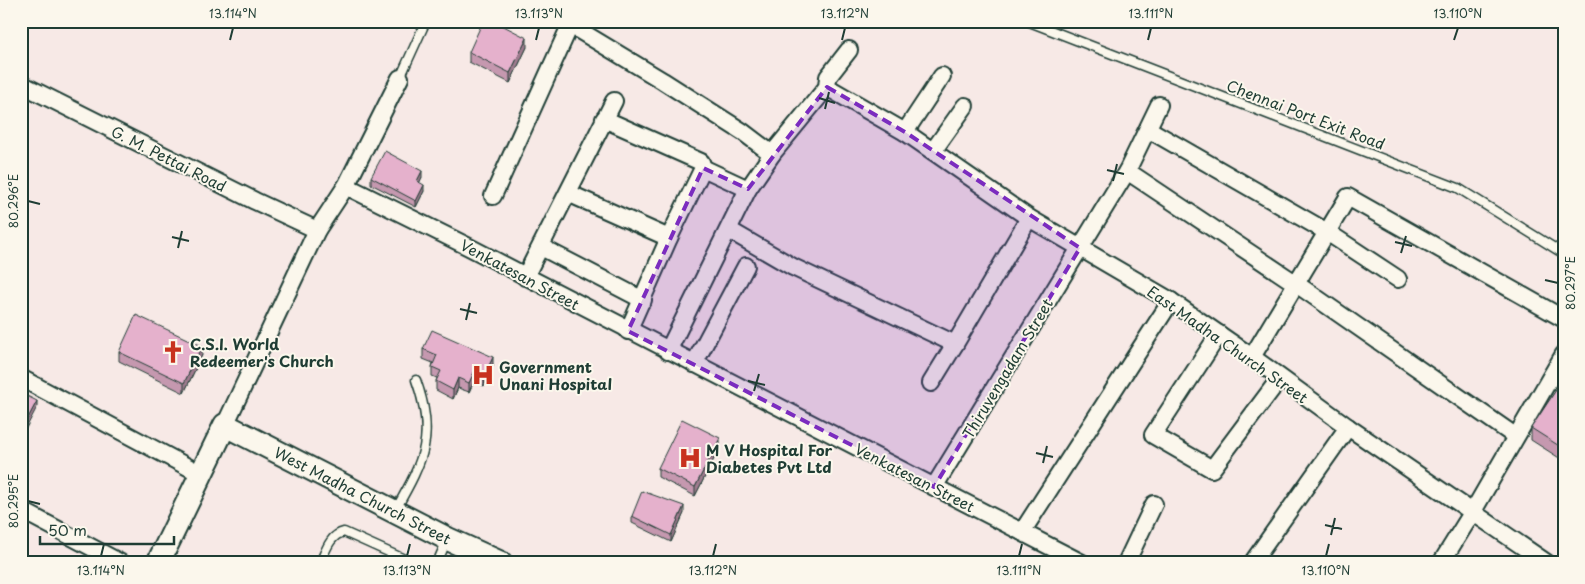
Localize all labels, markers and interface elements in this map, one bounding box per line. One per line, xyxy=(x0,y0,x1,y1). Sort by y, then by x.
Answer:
text: 13.114°N xyxy=(209,4,257,22)
text: 13.113°N xyxy=(515,4,563,22)
text: 13.112°N xyxy=(821,4,869,22)
text: 13.111°N xyxy=(1129,4,1173,22)
text: 13.110°N xyxy=(1434,4,1482,22)
street label: Chennai Port Exit Road xyxy=(1223,73,1389,155)
street label: G. M. Pettai Road xyxy=(108,119,230,197)
text: 80.296°E xyxy=(4,174,22,228)
street label: Venkatesan Street xyxy=(456,233,584,315)
text: 80.297°E xyxy=(1561,256,1579,310)
street label: East Madha Church Street xyxy=(1143,280,1313,408)
street label: Thiruvengadam Street xyxy=(956,294,1058,442)
place label: C.S.I. World Redeemer's Church xyxy=(190,332,334,372)
church icon: C.S.I. World Redeemer's Church xyxy=(160,339,186,365)
place label: Government Unani Hospital xyxy=(499,355,612,395)
hospital icon: Government Unani Hospital xyxy=(470,362,496,388)
street label: Venkatesan Street xyxy=(851,437,979,517)
place label: M V Hospital For Diabetes Pvt Ltd xyxy=(706,438,833,478)
street label: West Madha Church Street xyxy=(271,440,455,550)
hospital icon: M V Hospital For Diabetes Pvt Ltd xyxy=(677,445,703,471)
text: 80.295°E xyxy=(4,474,22,528)
scale bar xyxy=(40,514,174,546)
text: 50 m xyxy=(48,518,87,541)
text: 13.114°N xyxy=(77,561,125,579)
text: 13.113°N xyxy=(383,561,431,579)
text: 13.112°N xyxy=(689,561,737,579)
text: 13.111°N xyxy=(997,561,1041,579)
text: 13.110°N xyxy=(1302,561,1350,579)

